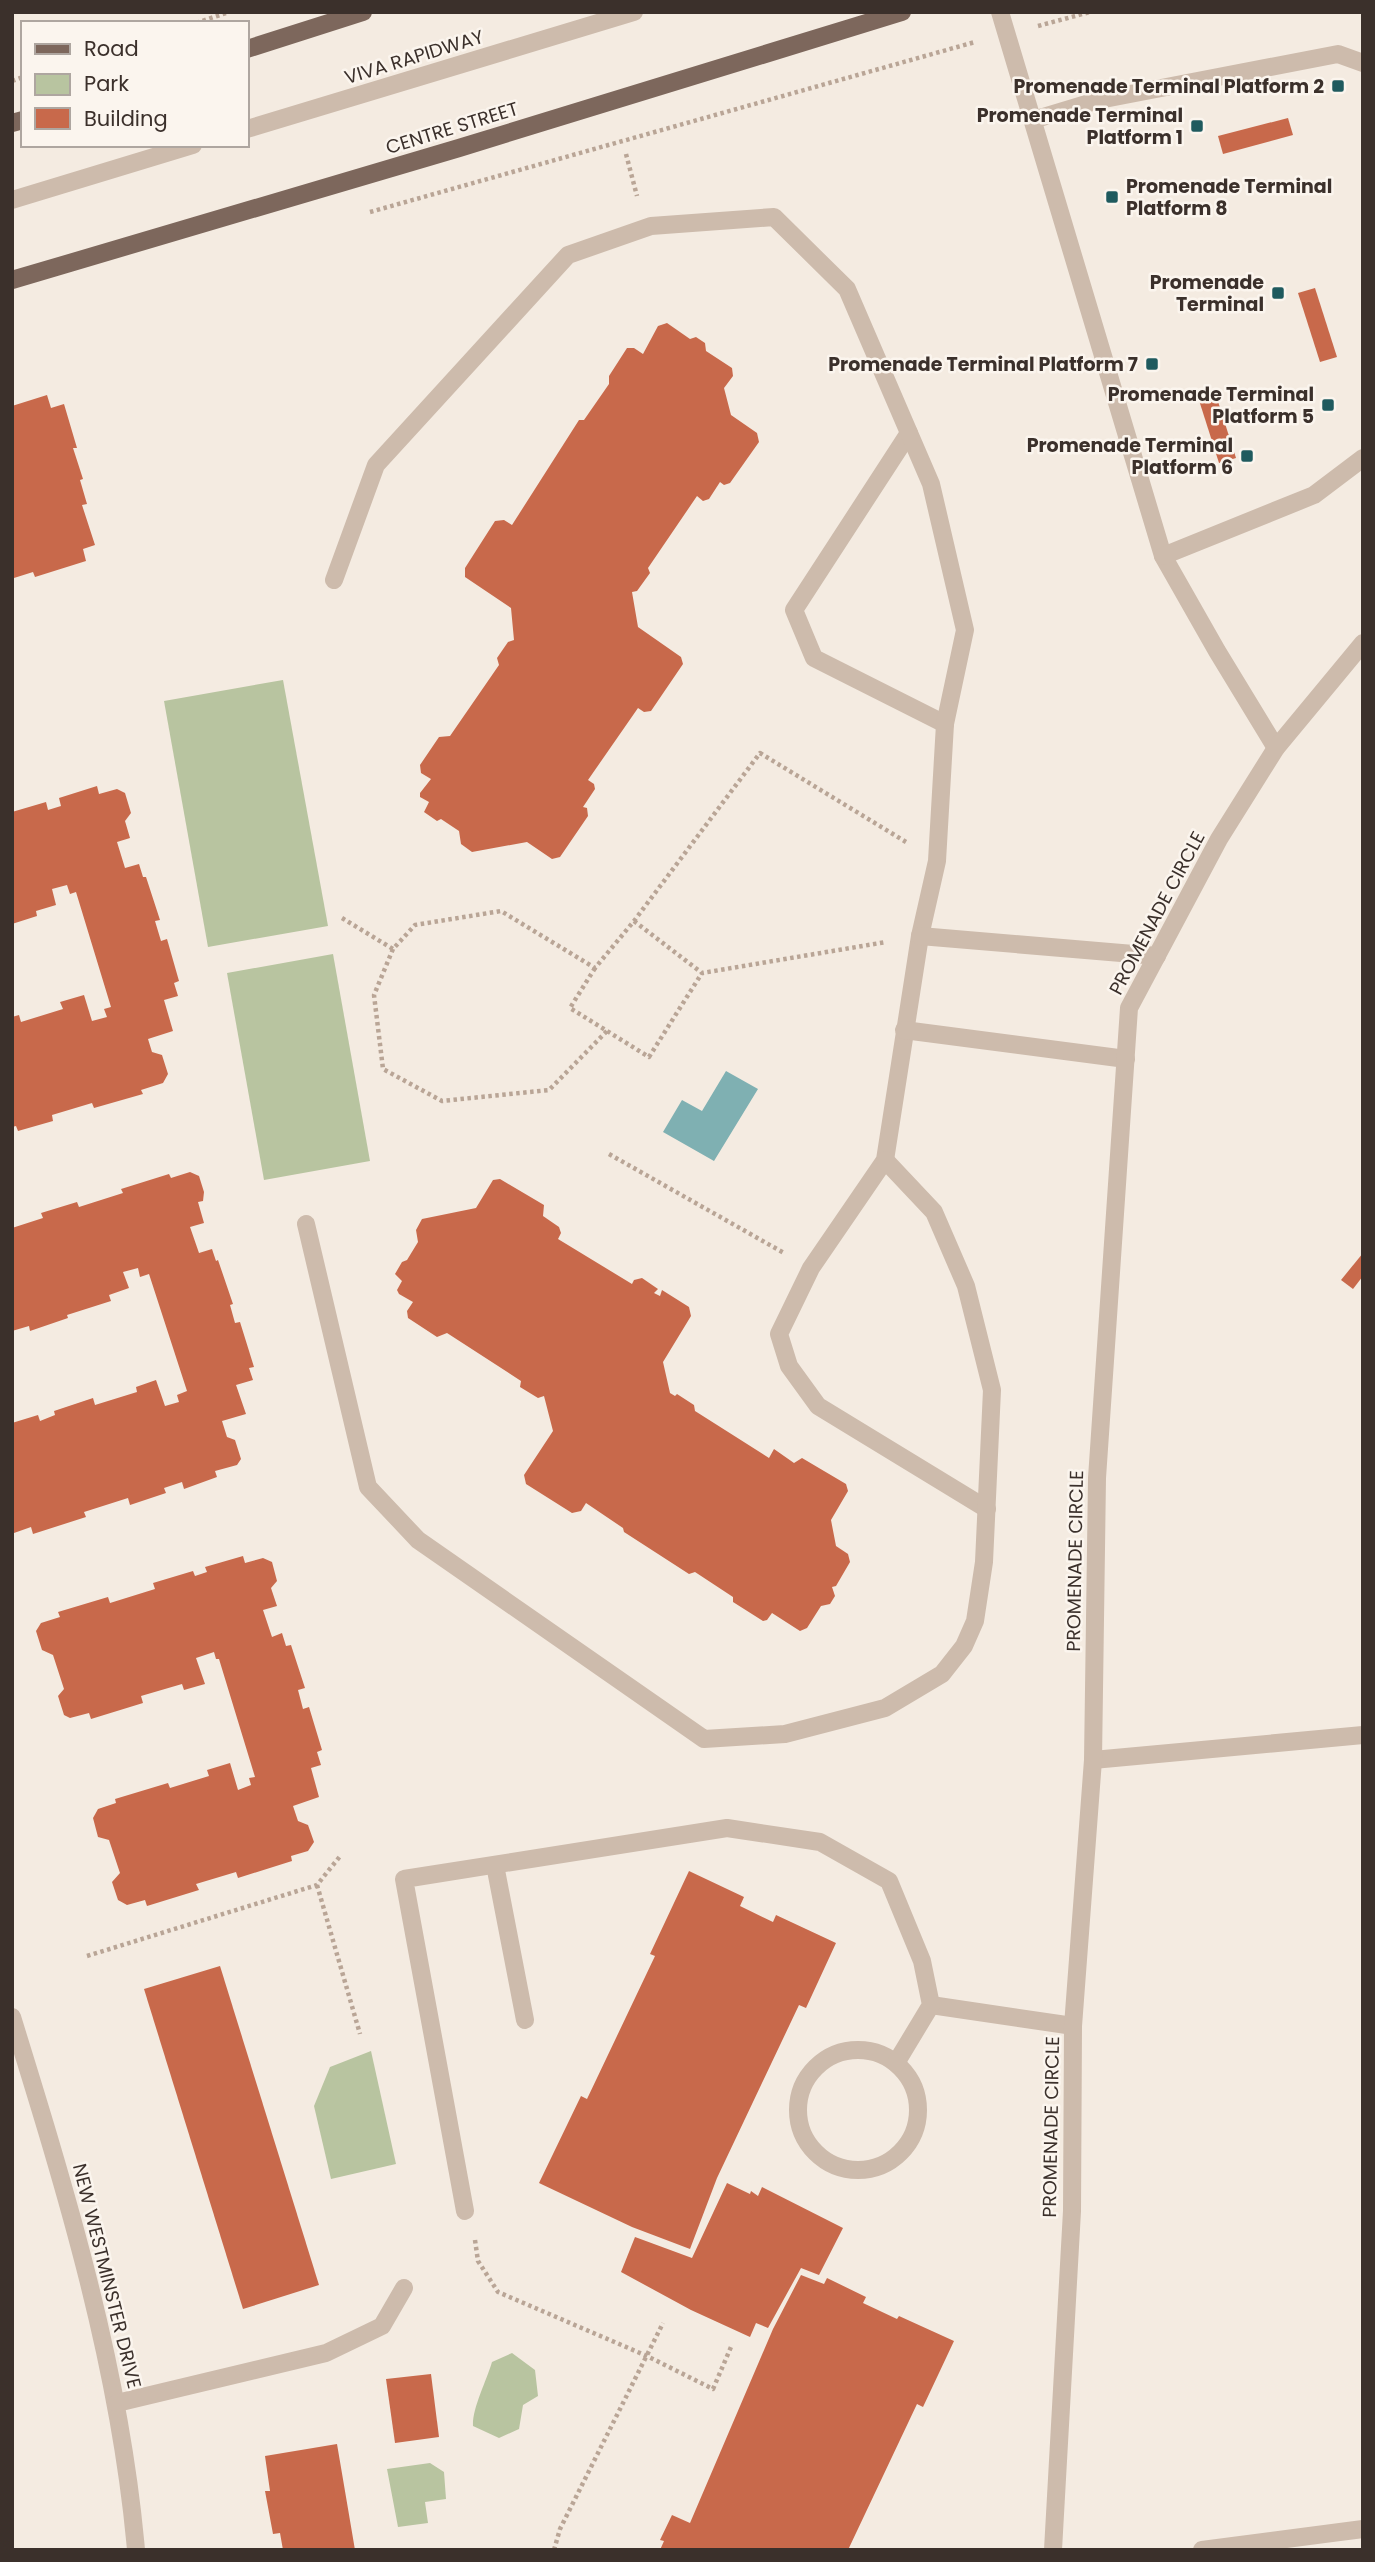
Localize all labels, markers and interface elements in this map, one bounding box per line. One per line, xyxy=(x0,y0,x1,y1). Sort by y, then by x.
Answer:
legend xyxy=(21,21,248,147)
street label: VIVA RAPIDWAY xyxy=(341,23,487,91)
text: Road xyxy=(84,34,139,63)
text: Park xyxy=(84,69,129,98)
place label: Promenade Terminal Platform 2 xyxy=(1013,73,1324,100)
marker: Promenade Terminal Platform 2 xyxy=(1330,78,1346,94)
street label: CENTRE STREET xyxy=(382,95,522,161)
place label: Promenade Terminal Platform 1 xyxy=(977,102,1183,151)
text: Building xyxy=(84,104,168,133)
marker: Promenade Terminal Platform 1 xyxy=(1189,118,1205,134)
place label: Promenade Terminal Platform 8 xyxy=(1126,173,1332,222)
marker: Promenade Terminal Platform 8 xyxy=(1104,189,1120,205)
place label: Promenade Terminal xyxy=(1150,269,1264,318)
marker: Promenade Terminal xyxy=(1270,285,1286,301)
place label: Promenade Terminal Platform 7 xyxy=(828,351,1138,378)
marker: Promenade Terminal Platform 7 xyxy=(1144,356,1160,372)
place label: Promenade Terminal Platform 5 xyxy=(1108,381,1314,430)
marker: Promenade Terminal Platform 5 xyxy=(1320,397,1336,413)
place label: Promenade Terminal Platform 6 xyxy=(1027,432,1233,481)
marker: Promenade Terminal Platform 6 xyxy=(1239,448,1255,464)
street label: PROMENADE CIRCLE xyxy=(1102,827,1212,999)
street label: PROMENADE CIRCLE xyxy=(1060,1470,1090,1652)
street label: PROMENADE CIRCLE xyxy=(1036,2036,1066,2218)
street label: NEW WESTMINSTER DRIVE xyxy=(66,2161,148,2391)

